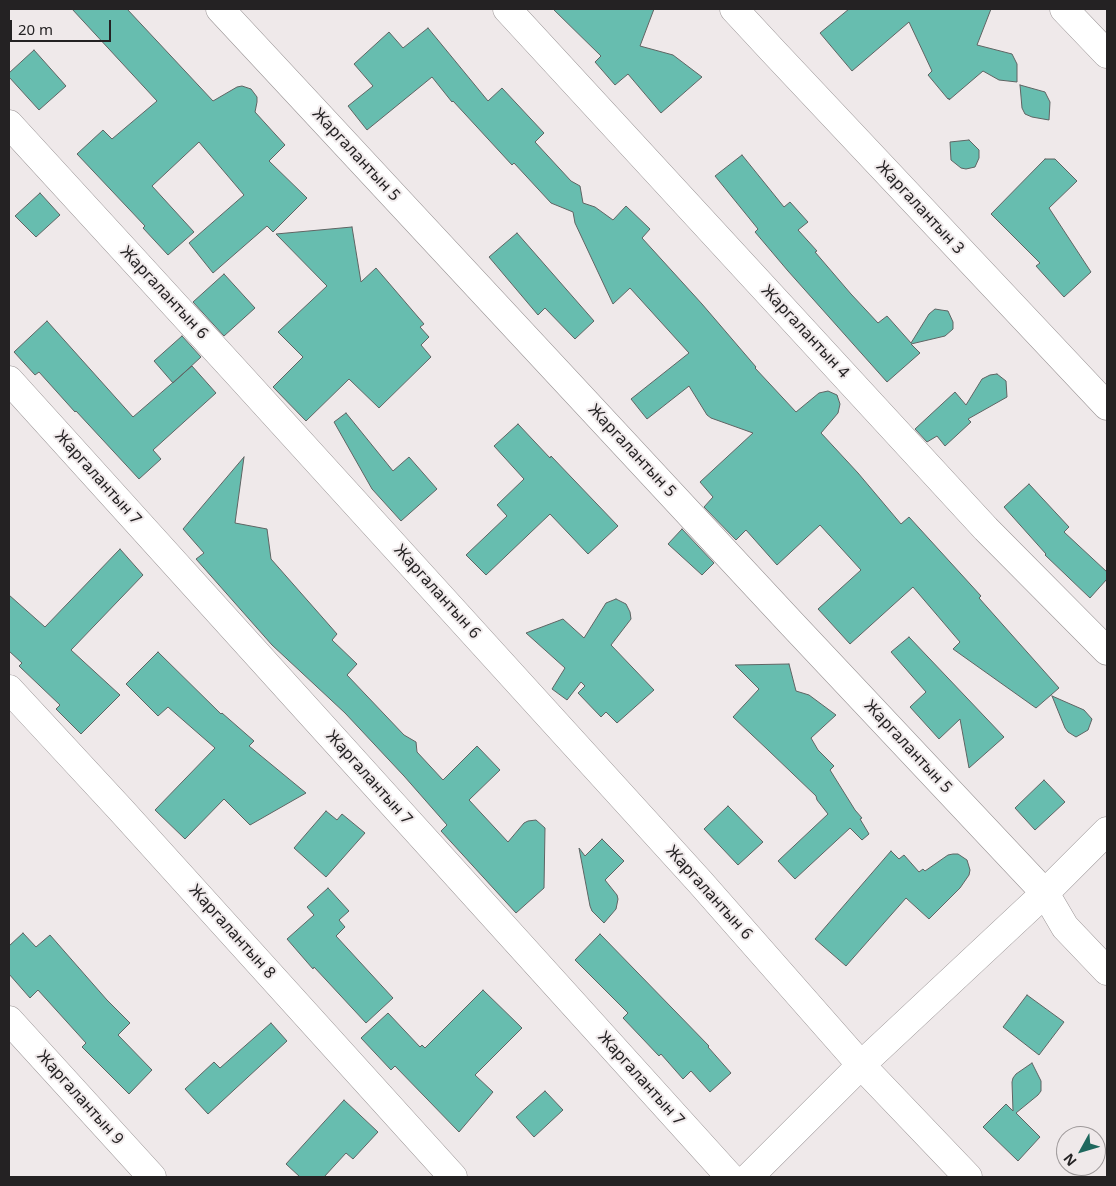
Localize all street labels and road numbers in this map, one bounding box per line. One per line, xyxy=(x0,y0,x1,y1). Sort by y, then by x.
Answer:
street label: Жаргалантын 5 xyxy=(308,105,404,205)
street label: Жаргалантын 3 xyxy=(872,158,968,258)
street label: Жаргалантын 6 xyxy=(116,243,212,343)
street label: Жаргалантын 4 xyxy=(757,282,853,382)
street label: Жаргалантын 5 xyxy=(584,401,680,501)
street label: Жаргалантын 7 xyxy=(51,427,145,529)
street label: Жаргалантын 6 xyxy=(390,541,484,643)
street label: Жаргалантын 5 xyxy=(860,697,956,797)
street label: Жаргалантын 7 xyxy=(322,727,416,829)
street label: Жаргалантын 6 xyxy=(662,842,756,944)
street label: Жаргалантын 8 xyxy=(185,881,279,983)
street label: Жаргалантын 7 xyxy=(594,1028,688,1130)
street label: Жаргалантын 9 xyxy=(33,1047,127,1149)

